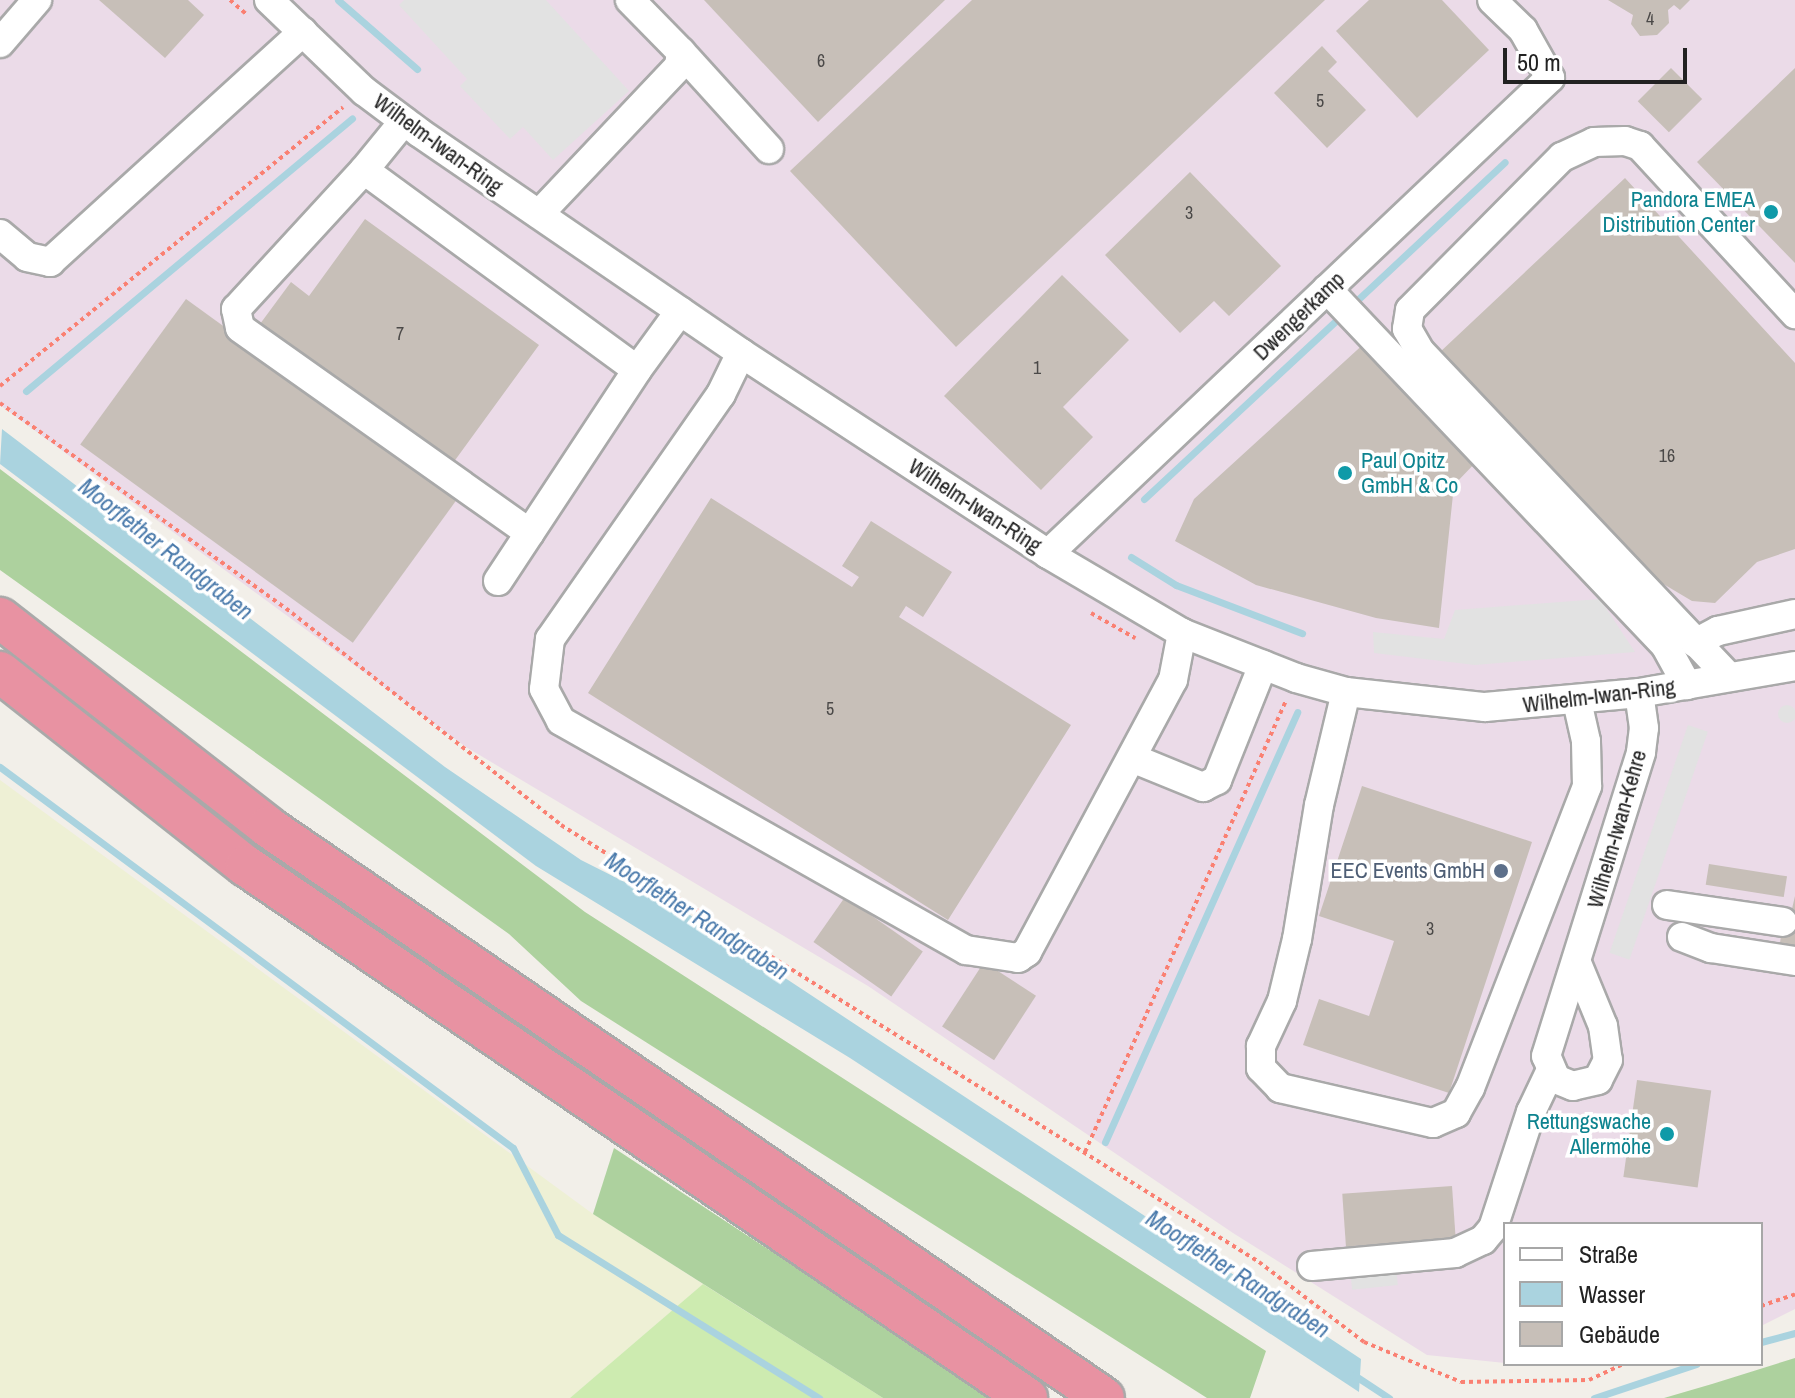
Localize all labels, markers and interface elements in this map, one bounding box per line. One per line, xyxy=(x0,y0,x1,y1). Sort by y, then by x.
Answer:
house number: 4 xyxy=(1646,8,1654,30)
scale bar xyxy=(1507,32,1691,82)
text: 50 m xyxy=(1517,46,1561,78)
house number: 6 xyxy=(817,50,825,72)
street label: Wilhelm-Iwan-Ring xyxy=(368,88,508,200)
house number: 5 xyxy=(1316,90,1324,112)
place label: Pandora EMEA Distribution Center xyxy=(1603,186,1755,238)
house number: 3 xyxy=(1185,202,1193,224)
marker: Pandora EMEA Distribution Center xyxy=(1762,203,1780,221)
street label: Dwengerkamp xyxy=(1248,266,1350,366)
house number: 7 xyxy=(396,323,404,345)
house number: 1 xyxy=(1033,357,1041,379)
house number: 16 xyxy=(1659,445,1675,467)
place label: Paul Opitz GmbH & Co xyxy=(1361,447,1458,498)
street label: Wilhelm-Iwan-Ring xyxy=(904,453,1046,559)
marker: Paul Opitz GmbH & Co xyxy=(1336,464,1354,482)
water label: Moorflether Randgraben xyxy=(73,472,259,626)
street label: Wilhelm-Iwan-Ring xyxy=(1521,674,1677,718)
house number: 5 xyxy=(826,698,834,720)
street label: Wilhelm-Iwan-Kehre xyxy=(1582,747,1652,911)
water label: Moorflether Randgraben xyxy=(600,846,794,986)
place label: EEC Events GmbH xyxy=(1331,858,1485,884)
marker: EEC Events GmbH xyxy=(1492,862,1510,880)
house number: 3 xyxy=(1426,918,1434,940)
place label: Rettungswache Allermöhe xyxy=(1527,1108,1651,1160)
marker: Rettungswache Allermöhe xyxy=(1658,1125,1676,1143)
water label: Moorflether Randgraben xyxy=(1141,1204,1335,1344)
legend xyxy=(1503,1222,1763,1366)
text: Straße xyxy=(1579,1238,1638,1270)
text: Wasser xyxy=(1579,1278,1645,1310)
text: Gebäude xyxy=(1579,1318,1660,1350)

